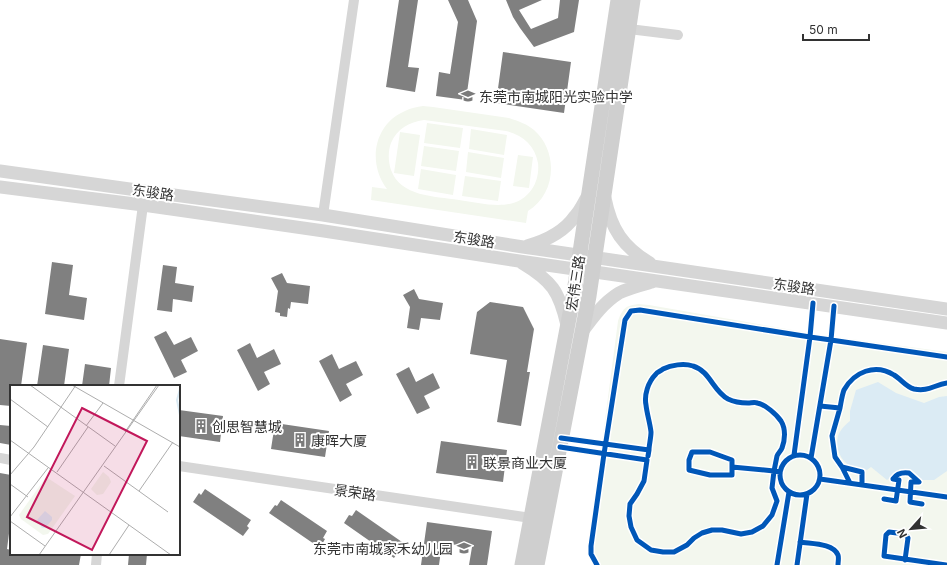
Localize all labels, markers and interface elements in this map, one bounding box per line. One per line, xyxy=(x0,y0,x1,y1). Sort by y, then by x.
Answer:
scale bar xyxy=(803,16,869,42)
text: 50 m xyxy=(809,22,838,37)
school or university icon: 东莞市南城阳光实验中学 xyxy=(460,88,476,104)
place label: 东莞市南城阳光实验中学 xyxy=(479,88,633,105)
street label: 东骏路 xyxy=(131,181,175,203)
street label: 东骏路 xyxy=(452,227,496,251)
street label: 宏伟三路 xyxy=(562,254,588,312)
street label: 东骏路 xyxy=(772,275,816,297)
inset map xyxy=(10,385,180,555)
building icon: 创思智慧城 xyxy=(193,418,209,434)
place label: 创思智慧城 xyxy=(212,418,282,435)
building icon: 康晖大厦 xyxy=(292,432,308,448)
place label: 康晖大厦 xyxy=(311,432,367,449)
building icon: 联景商业大厦 xyxy=(464,454,480,470)
place label: 联景商业大厦 xyxy=(483,454,567,471)
street label: 景荣路 xyxy=(333,481,377,503)
north arrow xyxy=(891,509,931,549)
text: N xyxy=(894,527,910,540)
place label: 东莞市南城家禾幼儿园 xyxy=(313,540,453,557)
school or university icon: 东莞市南城家禾幼儿园 xyxy=(456,540,472,556)

